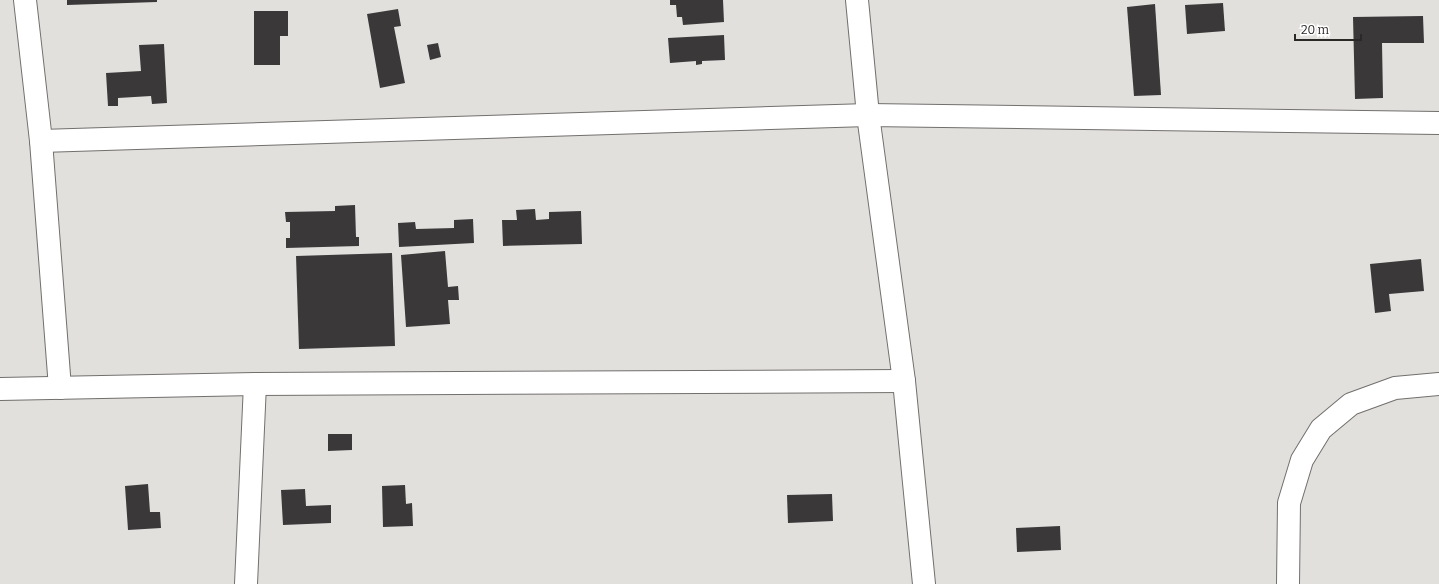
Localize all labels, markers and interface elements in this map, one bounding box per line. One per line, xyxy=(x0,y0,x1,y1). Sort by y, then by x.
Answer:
scale bar xyxy=(1295,16,1361,42)
text: 20 m xyxy=(1301,23,1330,37)

